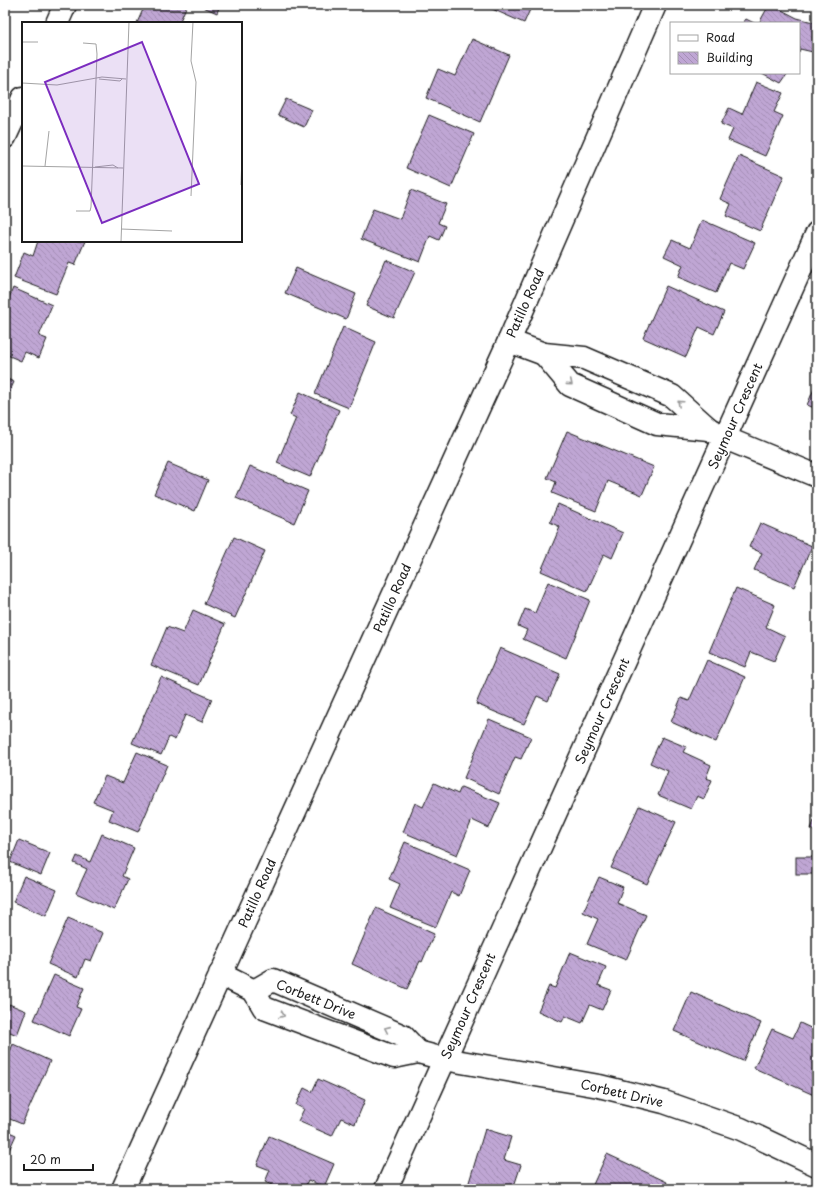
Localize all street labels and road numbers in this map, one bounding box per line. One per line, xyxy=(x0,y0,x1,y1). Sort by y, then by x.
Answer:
street label: Patillo Road xyxy=(501,265,548,340)
street label: Seymour Crescent xyxy=(703,360,767,472)
street label: Patillo Road xyxy=(368,560,415,635)
street label: Seymour Crescent xyxy=(570,655,634,767)
street label: Patillo Road xyxy=(233,855,280,930)
street label: Seymour Crescent xyxy=(436,950,500,1062)
street label: Corbett Drive xyxy=(273,974,359,1023)
street label: Corbett Drive xyxy=(579,1074,666,1111)

